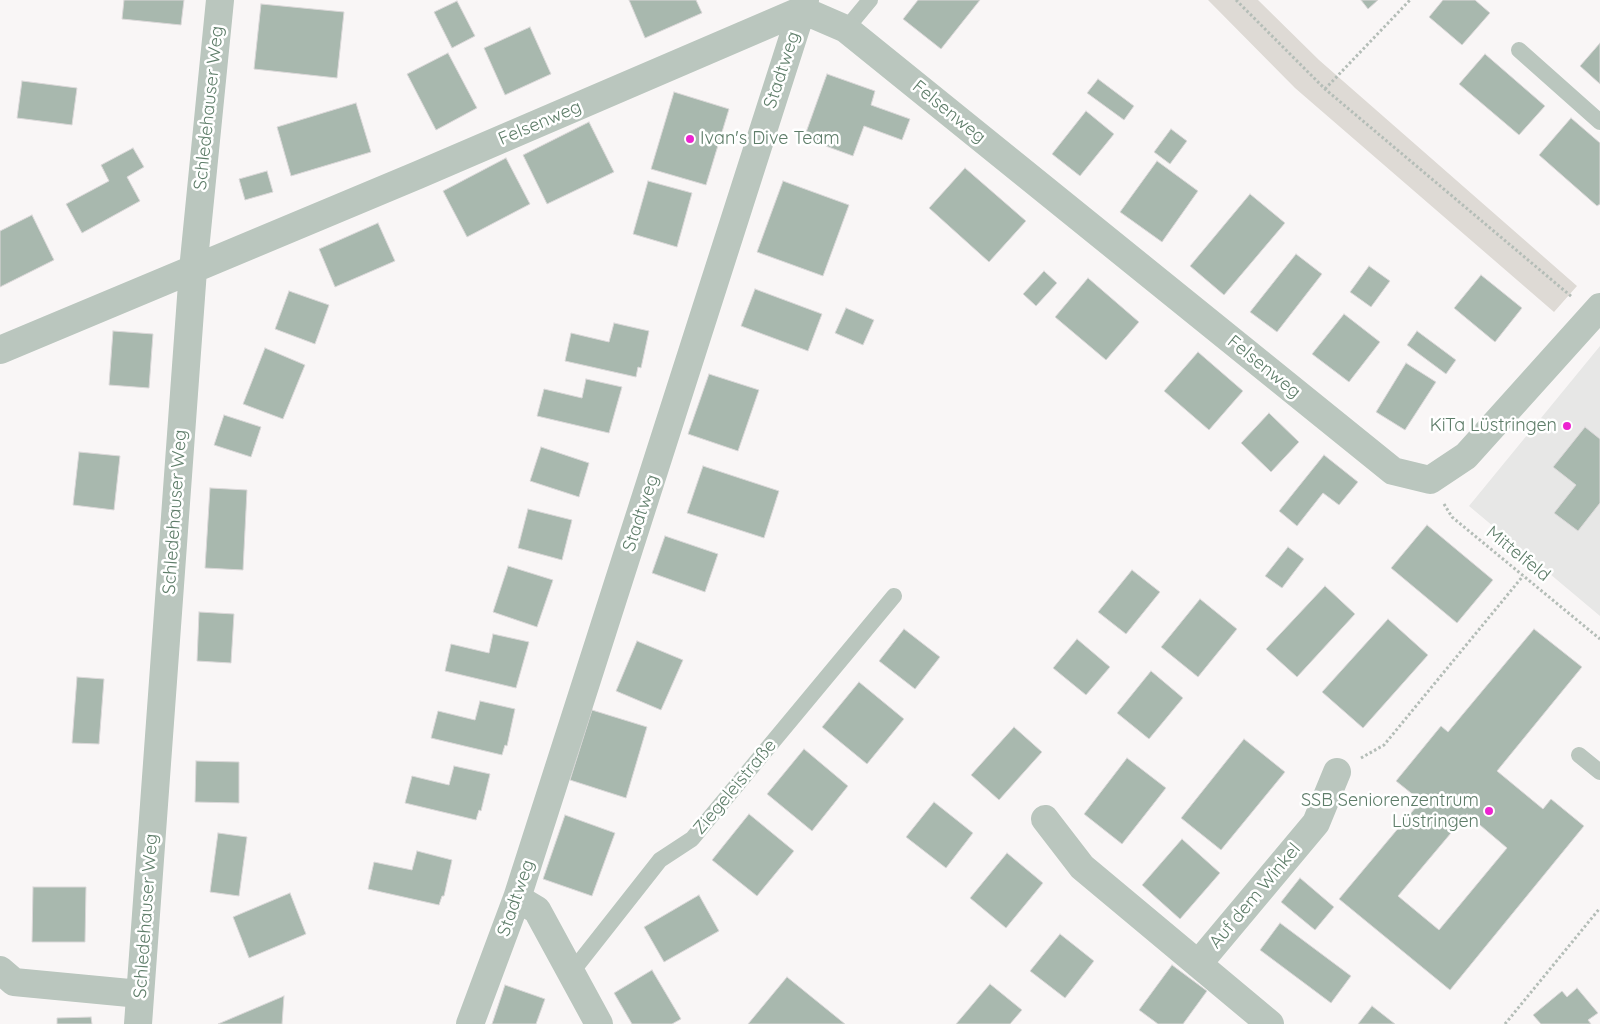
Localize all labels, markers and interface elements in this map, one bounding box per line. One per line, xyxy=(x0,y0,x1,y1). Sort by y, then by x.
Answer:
street label: Schledehauser Weg xyxy=(190,25,228,191)
street label: Stadtweg xyxy=(759,29,805,111)
street label: Felsenweg xyxy=(908,76,990,148)
street label: Felsenweg xyxy=(495,96,585,150)
place label: Ivan's Dive Team xyxy=(700,128,840,150)
marker: Ivan's Dive Team xyxy=(684,133,696,145)
street label: Felsenweg xyxy=(1223,331,1305,403)
place label: KiTa Lüstringen xyxy=(1430,415,1557,437)
marker: KiTa Lüstringen xyxy=(1561,420,1573,432)
street label: Schledehauser Weg xyxy=(158,429,192,595)
street label: Stadtweg xyxy=(618,472,664,554)
street label: Mittelfeld xyxy=(1482,522,1554,586)
street label: Ziegeleistraße xyxy=(689,735,781,839)
place label: SSB Seniorenzentrum Lüstringen xyxy=(1301,790,1479,832)
marker: SSB Seniorenzentrum Lüstringen xyxy=(1483,805,1495,817)
street label: Schledehauser Weg xyxy=(129,833,163,999)
street label: Auf dem Winkel xyxy=(1205,839,1305,953)
street label: Stadtweg xyxy=(493,857,539,939)

